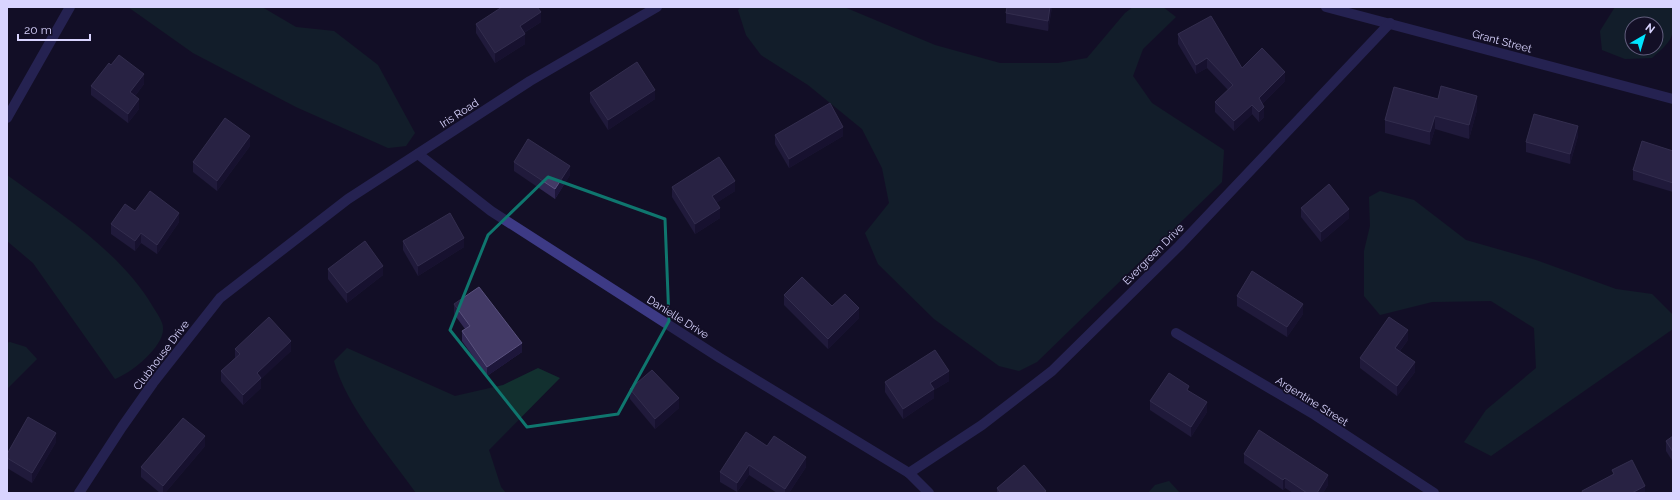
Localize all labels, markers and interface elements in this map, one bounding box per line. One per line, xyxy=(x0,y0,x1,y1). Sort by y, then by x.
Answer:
scale bar xyxy=(18,16,90,42)
north arrow xyxy=(1624,16,1664,56)
text: N xyxy=(1643,21,1657,36)
text: 20 m xyxy=(24,23,52,37)
street label: Grant Street xyxy=(1471,27,1533,56)
street label: Iris Road xyxy=(437,96,481,131)
street label: Evergreen Drive xyxy=(1120,221,1187,288)
street label: Danielle Drive xyxy=(644,293,712,342)
street label: Clubhouse Drive xyxy=(131,317,192,393)
street label: Argentine Street xyxy=(1273,374,1351,429)

